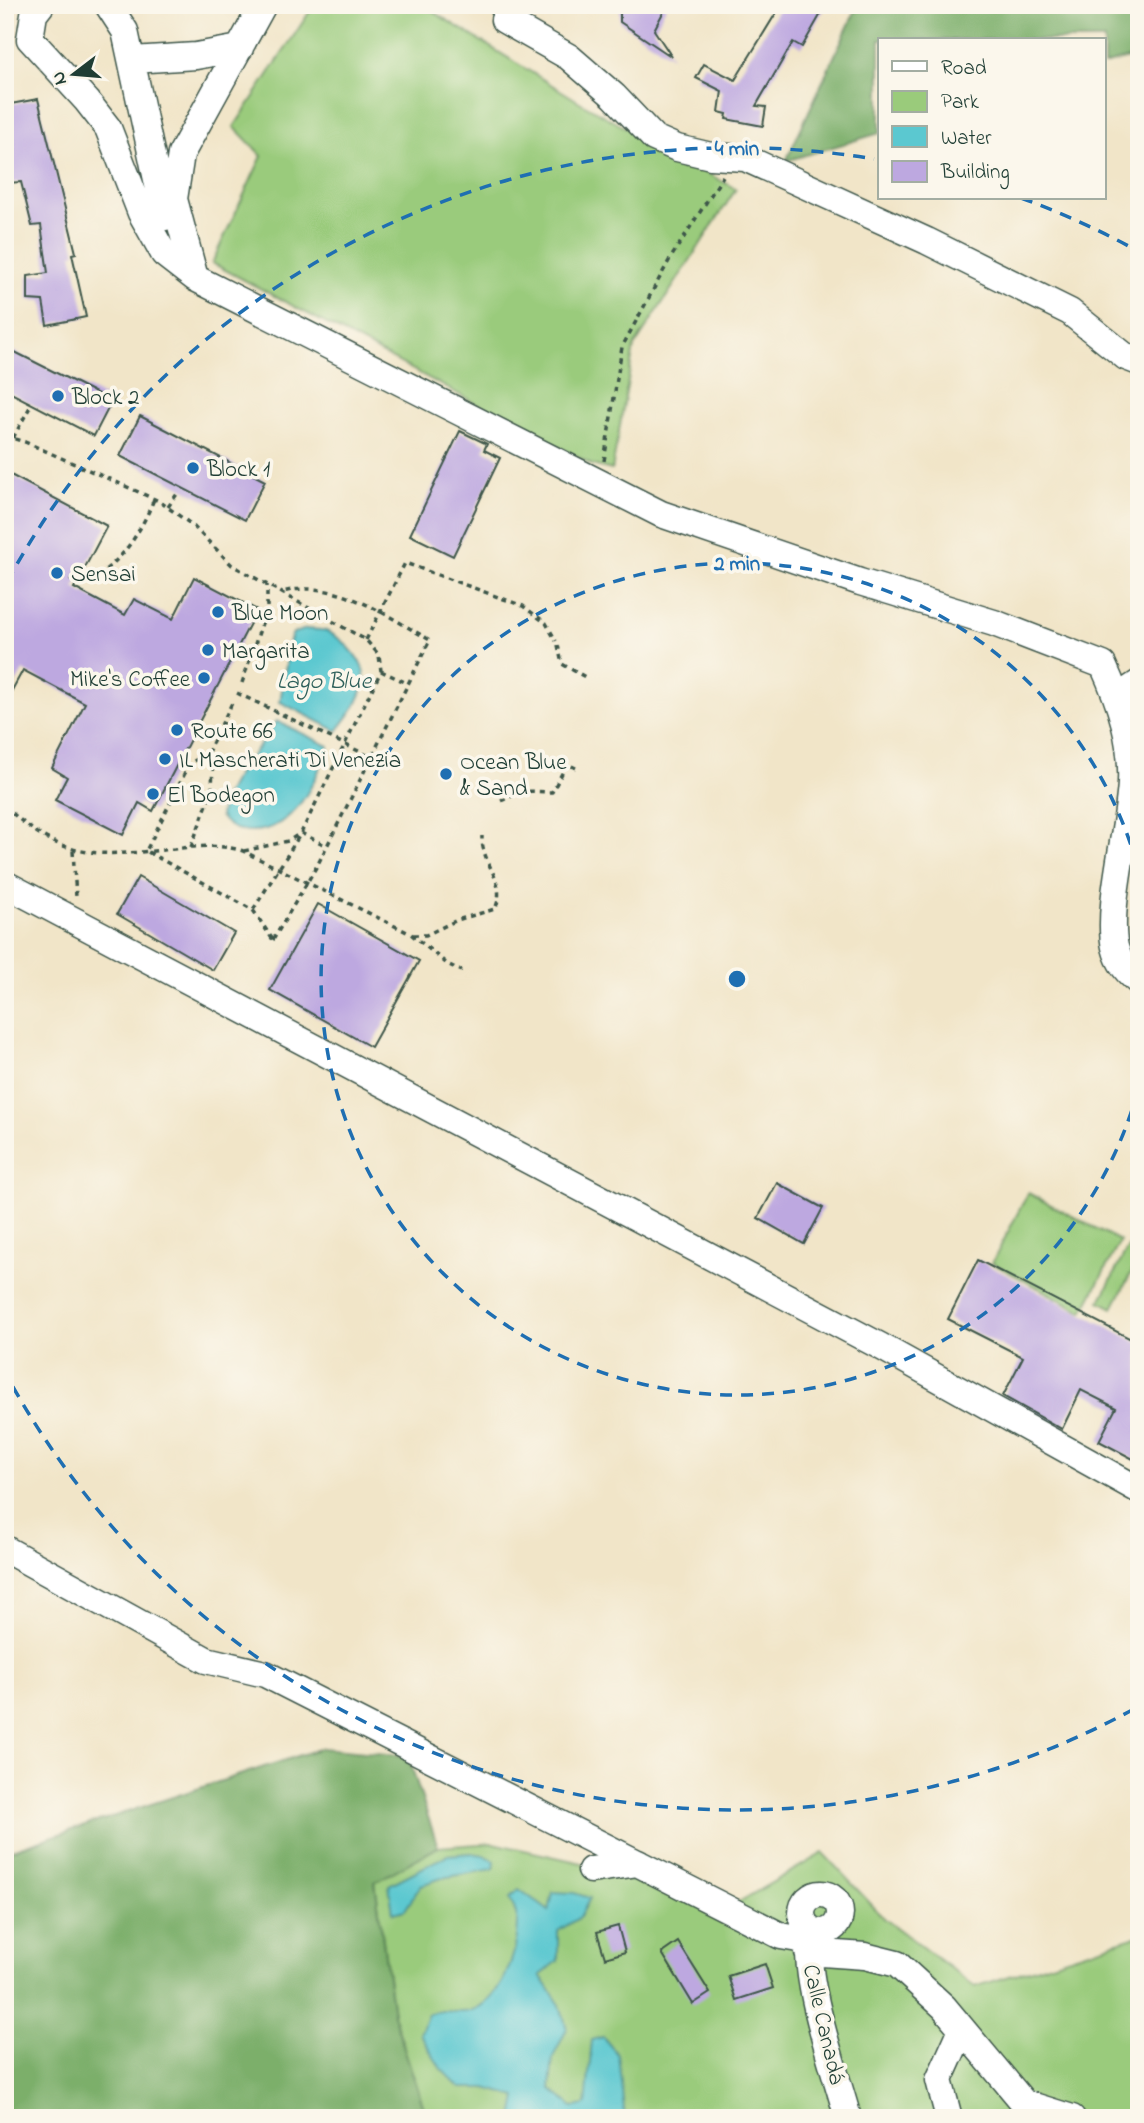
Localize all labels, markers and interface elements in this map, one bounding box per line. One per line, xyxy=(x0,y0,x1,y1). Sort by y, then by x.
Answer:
north arrow xyxy=(38,38,108,108)
legend xyxy=(878,38,1106,200)
text: Road xyxy=(941,54,987,84)
text: N xyxy=(45,68,75,88)
text: Park xyxy=(941,88,980,118)
text: Water xyxy=(941,124,992,154)
text: 4 min xyxy=(715,135,759,165)
text: Building xyxy=(940,158,1010,190)
place label: Block 2 xyxy=(71,382,139,415)
marker: Block 2 xyxy=(50,388,66,404)
place label: Block 1 xyxy=(206,454,270,487)
marker: Block 1 xyxy=(185,460,201,476)
text: 2 min xyxy=(713,550,760,580)
place label: Sensai xyxy=(71,559,136,592)
marker: Sensai xyxy=(49,565,65,581)
place label: Blue Moon xyxy=(231,598,328,631)
marker: Blue Moon xyxy=(210,604,226,620)
place label: Margarita xyxy=(222,636,310,670)
marker: Margarita xyxy=(200,642,216,658)
place label: Mike's Coffee xyxy=(70,664,191,697)
water label: Lago Blue xyxy=(277,665,372,700)
marker: Mike's Coffee xyxy=(196,670,212,686)
place label: Route 66 xyxy=(191,716,273,749)
marker: Route 66 xyxy=(169,722,185,738)
place label: IL Mascherati Di Venezia xyxy=(179,745,401,778)
place label: Ocean Blue & Sand xyxy=(460,747,567,806)
marker: IL Mascherati Di Venezia xyxy=(157,751,173,767)
marker: Ocean Blue & Sand xyxy=(438,766,454,782)
place label: El Bodegon xyxy=(167,780,275,814)
marker: El Bodegon xyxy=(145,786,161,802)
centre of rings xyxy=(725,967,749,991)
street label: Calle Canadá xyxy=(793,1961,852,2088)

